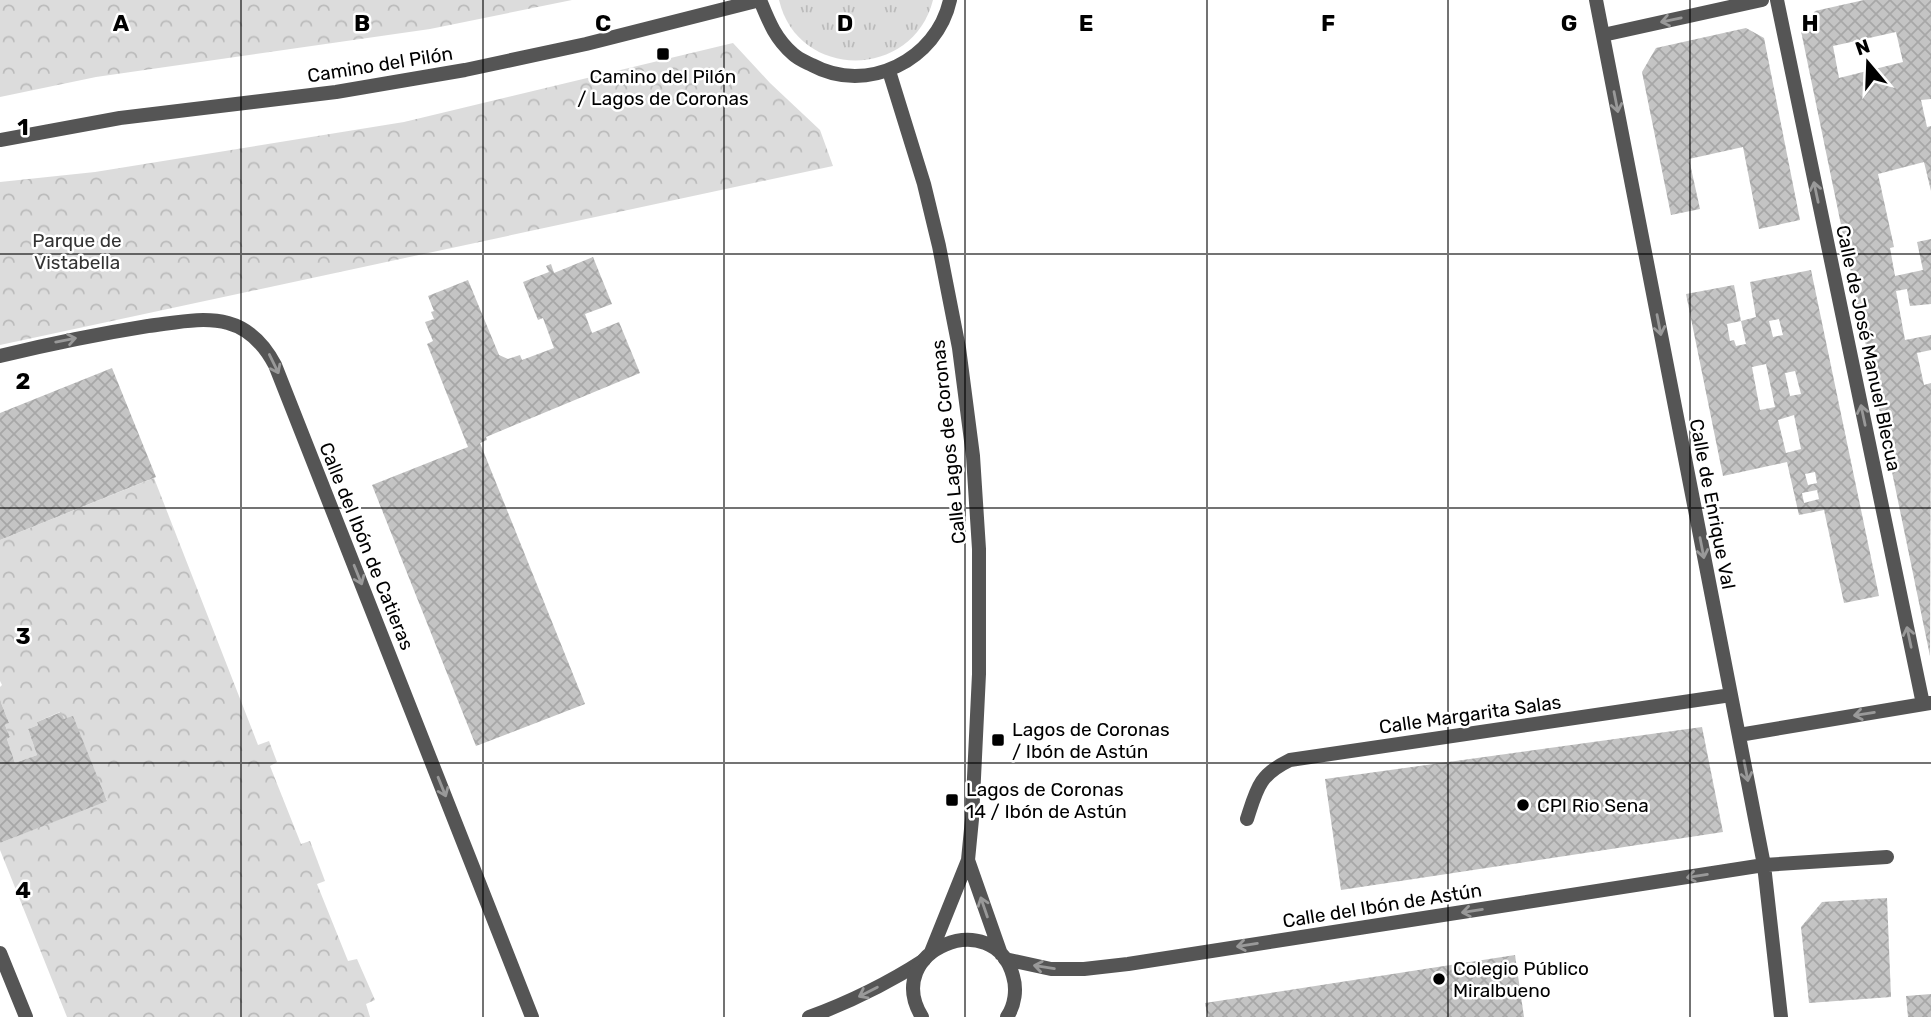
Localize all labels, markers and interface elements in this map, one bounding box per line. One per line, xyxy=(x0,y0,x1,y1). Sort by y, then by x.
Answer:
text: A xyxy=(113,9,130,37)
text: B xyxy=(354,9,370,37)
text: C xyxy=(595,9,611,37)
text: D xyxy=(837,9,853,37)
text: E xyxy=(1079,9,1093,37)
text: F xyxy=(1321,9,1335,37)
text: G xyxy=(1561,9,1577,37)
text: H xyxy=(1801,9,1819,37)
one-way arrow xyxy=(1660,13,1683,27)
north arrow xyxy=(1833,28,1903,98)
text: N xyxy=(1852,34,1873,60)
street label: Camino del Pilón xyxy=(306,42,454,87)
marker: Camino del Pilón / Lagos de Coronas xyxy=(655,46,671,62)
place label: Camino del Pilón / Lagos de Coronas xyxy=(577,65,749,110)
one-way arrow xyxy=(1609,90,1623,112)
text: 1 xyxy=(17,113,29,141)
one-way arrow xyxy=(1809,181,1823,204)
street label: Calle de José Manuel Blecua xyxy=(1831,223,1906,473)
park label: Parque de Vistabella xyxy=(32,229,122,274)
one-way arrow xyxy=(1653,313,1666,336)
one-way arrow xyxy=(54,333,77,347)
street label: Calle Lagos de Coronas xyxy=(926,339,971,545)
one-way arrow xyxy=(268,353,281,374)
text: 2 xyxy=(16,367,30,395)
one-way arrow xyxy=(1855,404,1869,427)
street label: Calle de Enrique Val xyxy=(1685,417,1740,591)
street label: Calle del Ibón de Catieras xyxy=(314,439,419,653)
one-way arrow xyxy=(1696,536,1710,559)
one-way arrow xyxy=(353,564,366,586)
text: 3 xyxy=(15,622,31,650)
one-way arrow xyxy=(1902,626,1916,649)
street label: Calle Margarita Salas xyxy=(1378,690,1563,739)
one-way arrow xyxy=(1853,708,1876,721)
place label: Lagos de Coronas / Ibón de Astún xyxy=(1012,718,1170,763)
marker: Lagos de Coronas / Ibón de Astún xyxy=(990,732,1006,748)
one-way arrow xyxy=(1740,760,1753,782)
one-way arrow xyxy=(436,776,449,797)
place label: Lagos de Coronas 14 / Ibón de Astún xyxy=(966,778,1127,823)
marker: Lagos de Coronas 14 / Ibón de Astún xyxy=(944,792,960,808)
place label: CPI Rio Sena xyxy=(1537,794,1649,817)
marker: CPI Rio Sena xyxy=(1515,797,1531,813)
one-way arrow xyxy=(1686,870,1709,883)
text: 4 xyxy=(15,876,31,904)
street label: Calle del Ibón de Astún xyxy=(1281,878,1483,933)
one-way arrow xyxy=(977,897,989,919)
one-way arrow xyxy=(1461,904,1484,917)
one-way arrow xyxy=(1236,939,1259,952)
place label: Colegio Público Miralbueno xyxy=(1453,957,1589,1002)
one-way arrow xyxy=(1033,960,1056,973)
marker: Colegio Público Miralbueno xyxy=(1431,971,1447,987)
one-way arrow xyxy=(859,986,879,1000)

